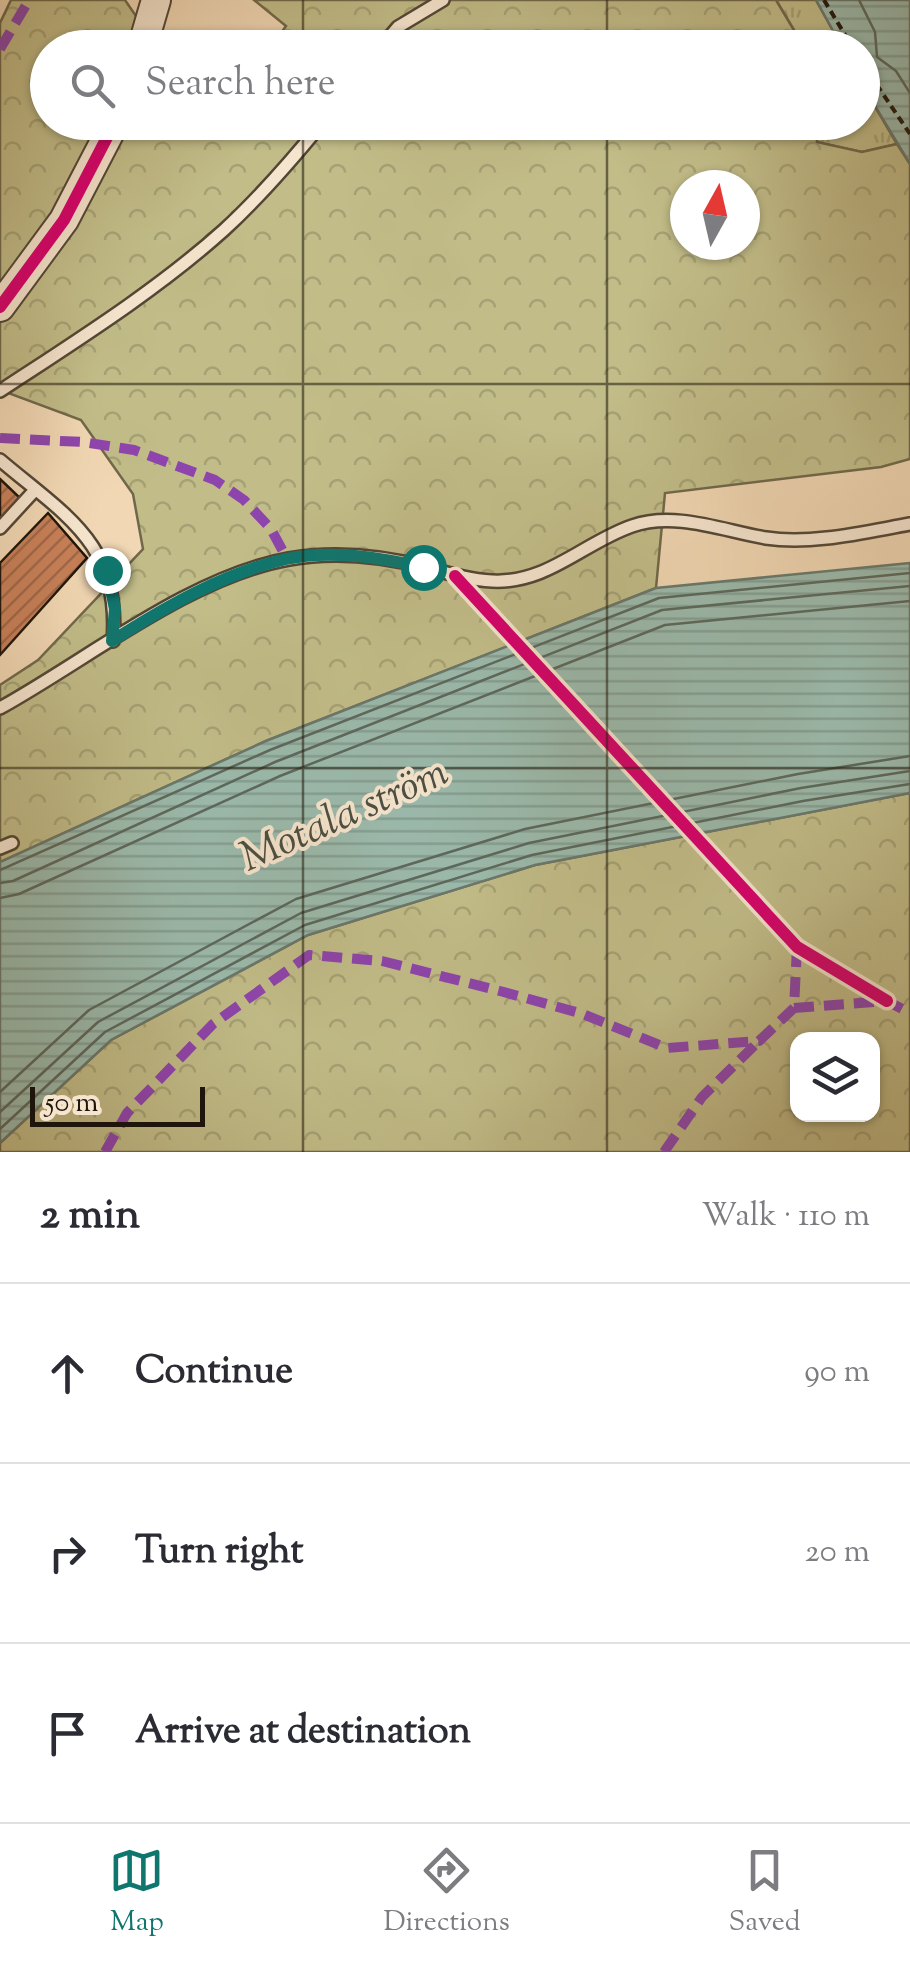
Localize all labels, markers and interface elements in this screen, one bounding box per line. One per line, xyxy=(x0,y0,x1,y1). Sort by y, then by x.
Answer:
search box xyxy=(30,30,880,140)
icon: search xyxy=(65,58,120,113)
text: Search here xyxy=(145,58,336,112)
north arrow xyxy=(670,170,760,260)
route start xyxy=(401,545,447,591)
route end xyxy=(85,548,131,594)
water label: Motala ström xyxy=(231,744,459,890)
map controls xyxy=(790,1032,880,1122)
button: layers xyxy=(790,1032,880,1122)
scale bar xyxy=(30,1082,205,1126)
text: 50 m xyxy=(45,1084,99,1124)
text: 2 min xyxy=(40,1187,140,1247)
text: Walk · 110 m xyxy=(702,1194,870,1240)
icon: ahead xyxy=(40,1346,95,1401)
text: Continue xyxy=(135,1346,293,1400)
text: 90 m xyxy=(804,1350,870,1396)
icon: right xyxy=(40,1526,95,1581)
text: Turn right xyxy=(135,1526,303,1580)
text: 20 m xyxy=(805,1530,870,1576)
icon: arrive xyxy=(40,1706,95,1761)
text: Arrive at destination xyxy=(135,1706,471,1760)
tab: Map xyxy=(109,1843,164,1943)
tab: Directions xyxy=(383,1843,510,1943)
tab: Saved xyxy=(729,1843,801,1943)

